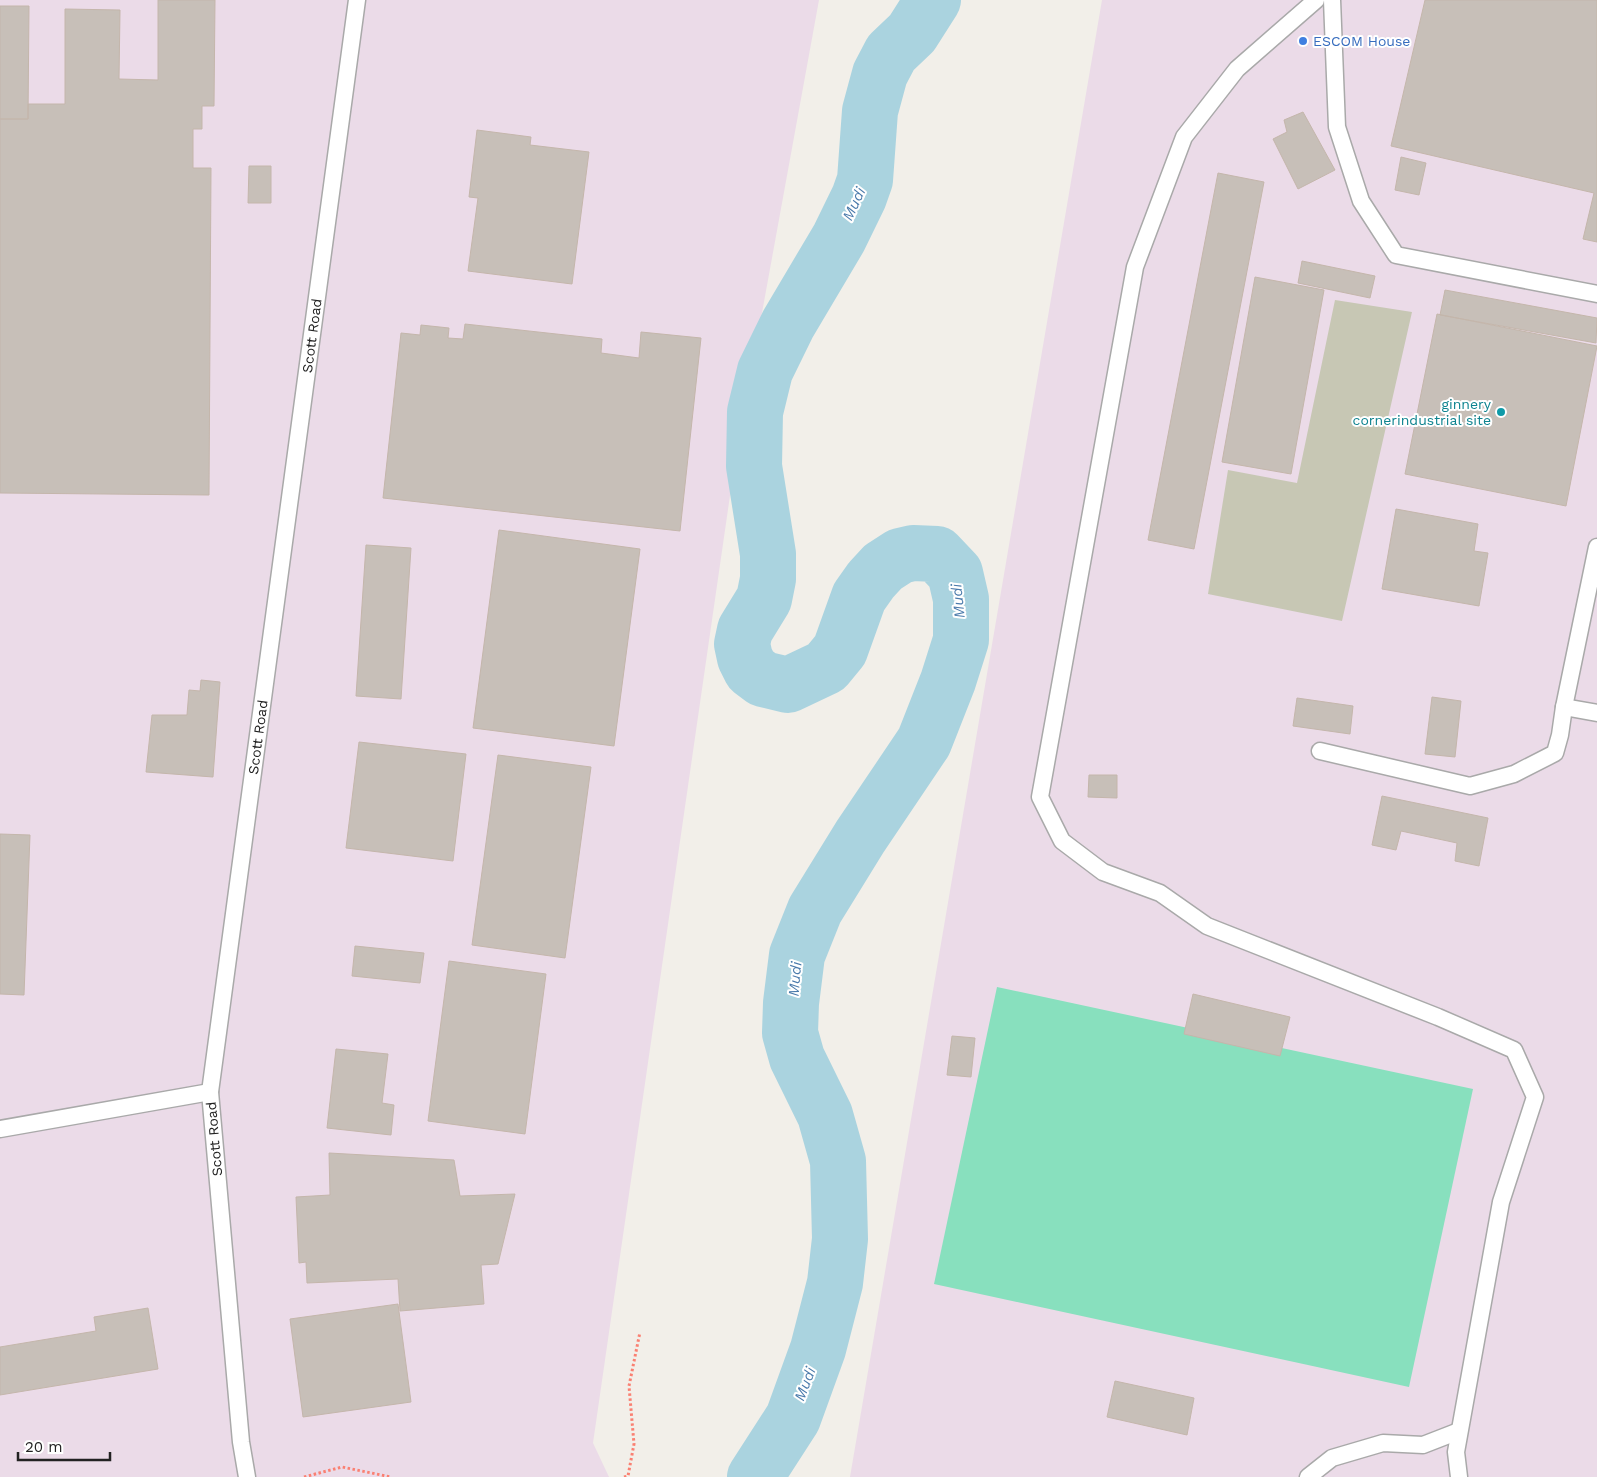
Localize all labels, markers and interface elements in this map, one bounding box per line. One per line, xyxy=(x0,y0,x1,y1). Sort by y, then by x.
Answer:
place label: ESCOM House xyxy=(1313,33,1410,49)
marker: ESCOM House xyxy=(1297,35,1309,47)
water label: Mudi xyxy=(839,184,870,223)
street label: Scott Road xyxy=(299,297,325,374)
place label: ginnery cornerindustrial site xyxy=(1353,396,1492,428)
marker: ginnery cornerindustrial site xyxy=(1495,406,1507,418)
water label: Mudi xyxy=(947,582,969,619)
street label: Scott Road xyxy=(245,699,271,775)
water label: Mudi xyxy=(785,960,806,997)
street label: Scott Road xyxy=(203,1101,225,1177)
water label: Mudi xyxy=(790,1364,820,1403)
scale bar xyxy=(18,1430,110,1462)
text: 20 m xyxy=(25,1438,63,1456)

